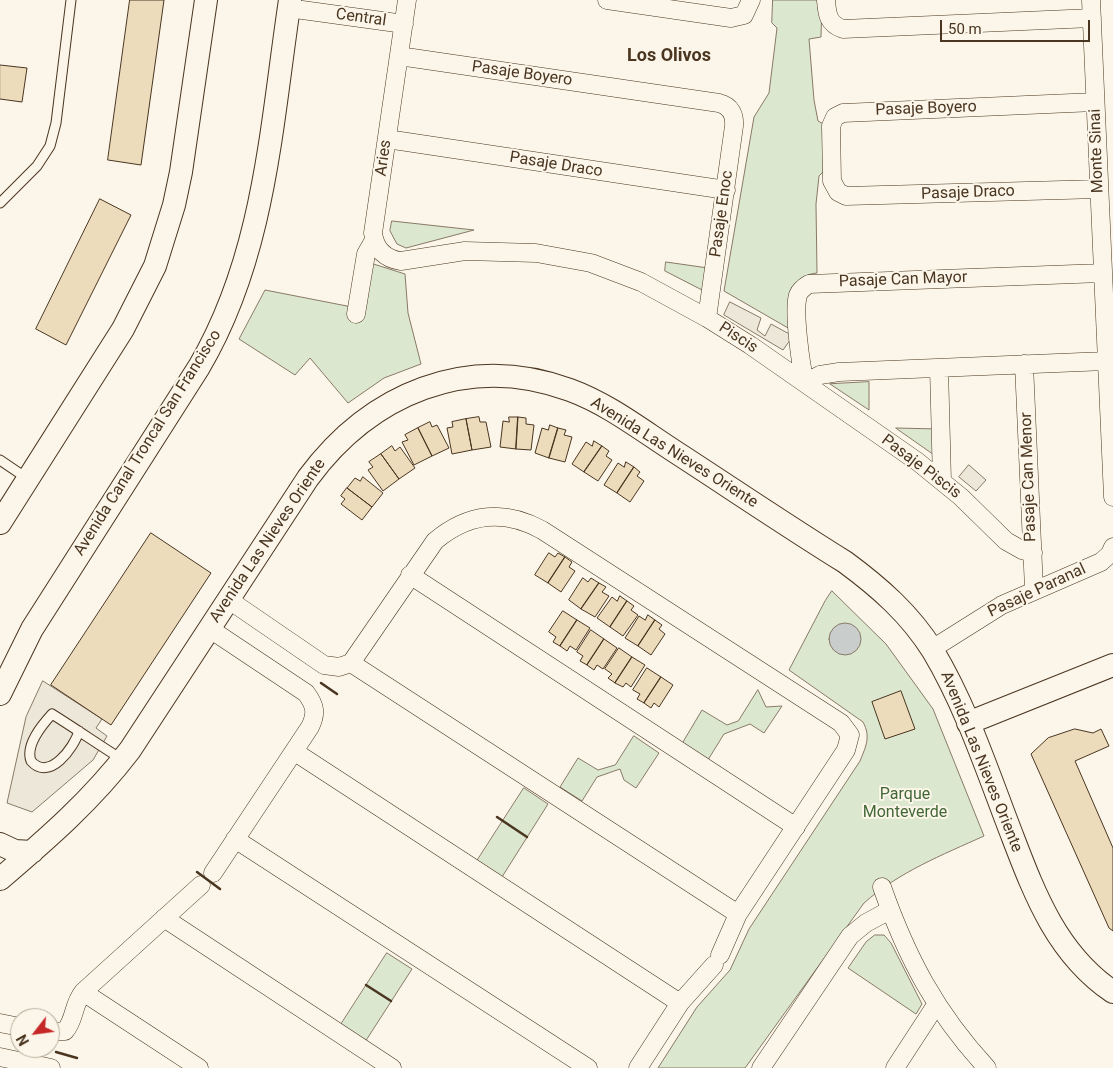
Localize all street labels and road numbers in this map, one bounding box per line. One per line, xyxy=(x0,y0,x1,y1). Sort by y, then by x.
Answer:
street label: Central xyxy=(335,5,387,31)
street label: Pasaje Boyero xyxy=(471,57,573,91)
street label: Pasaje Boyero xyxy=(875,98,977,120)
street label: Monte Sinai xyxy=(1086,108,1108,194)
street label: Aries xyxy=(372,139,396,177)
street label: Pasaje Draco xyxy=(508,148,604,182)
street label: Pasaje Enoc xyxy=(706,169,738,259)
street label: Pasaje Draco xyxy=(921,182,1015,204)
street label: Pasaje Can Mayor xyxy=(838,268,968,292)
street label: Piscis xyxy=(715,318,761,358)
street label: Avenida Canal Troncal San Francisco xyxy=(70,327,226,559)
street label: Avenida Las Nieves Oriente xyxy=(587,394,761,512)
street label: Pasaje Can Menor xyxy=(1017,412,1041,542)
street label: Pasaje Piscis xyxy=(877,431,965,503)
street label: Avenida Las Nieves Oriente xyxy=(206,455,330,627)
street label: Pasaje Paranal xyxy=(985,560,1089,622)
street label: Avenida Las Nieves Oriente xyxy=(936,669,1026,855)

